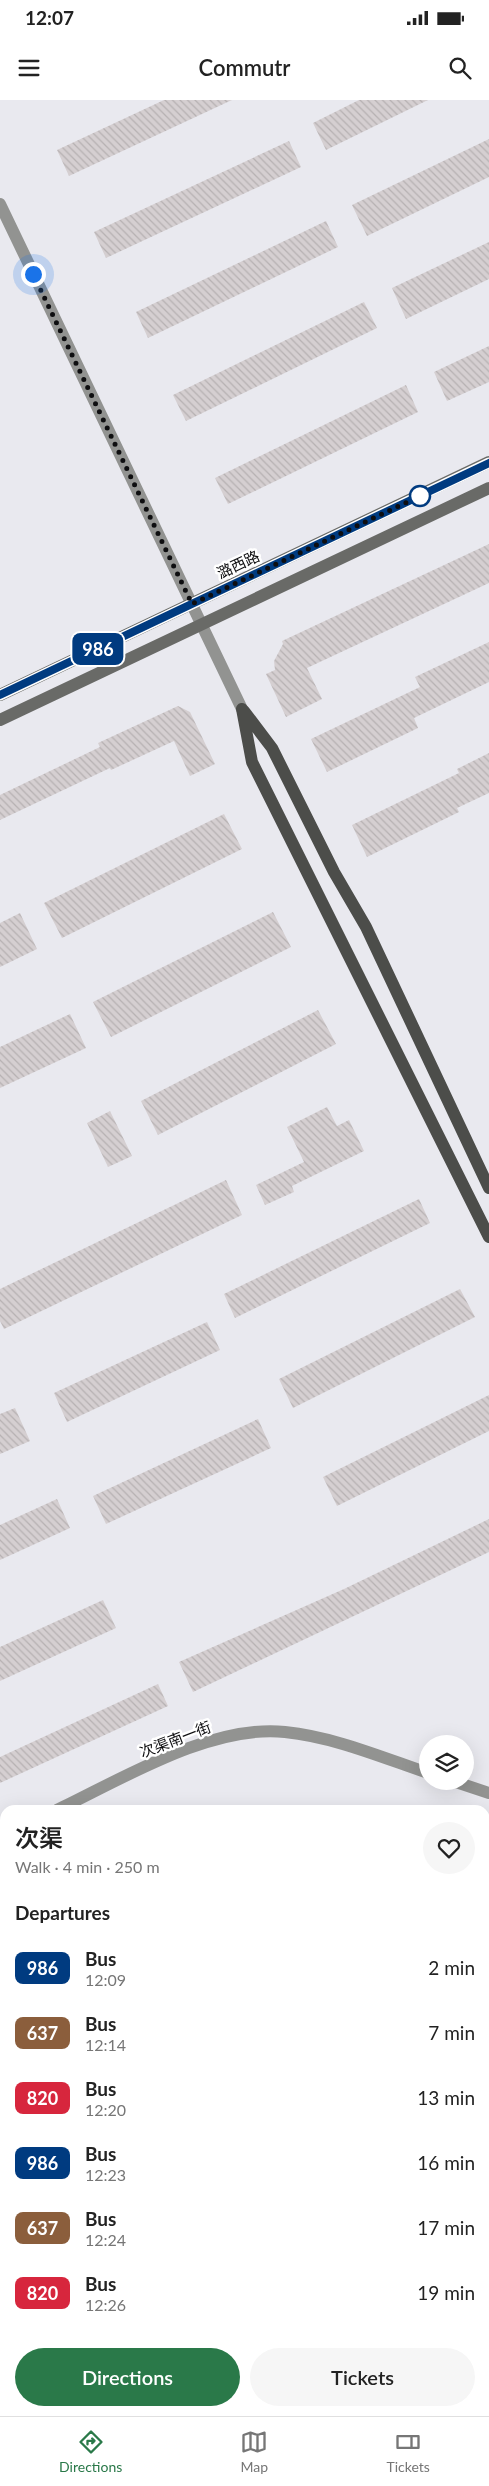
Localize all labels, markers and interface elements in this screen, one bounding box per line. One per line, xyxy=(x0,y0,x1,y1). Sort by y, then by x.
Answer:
text: 12:07 xyxy=(25,6,74,29)
icon: menu xyxy=(15,54,43,82)
text: Commutr xyxy=(199,54,291,81)
icon: search xyxy=(446,54,474,82)
your location xyxy=(21,262,46,287)
unlabelled marker xyxy=(409,485,431,507)
street label: 潞西路 xyxy=(214,546,262,582)
line badge: 986 xyxy=(69,633,127,665)
text: 986 xyxy=(82,638,114,660)
street label: 次渠南一街 xyxy=(137,1717,213,1761)
map controls xyxy=(419,1735,474,1790)
button: layers xyxy=(419,1735,474,1790)
button: heart xyxy=(423,1822,475,1874)
text: 次渠 xyxy=(15,1823,63,1852)
text: Walk · 4 min · 250 m xyxy=(15,1857,160,1876)
text: Departures xyxy=(15,1901,110,1924)
text: Bus xyxy=(85,1947,116,1970)
text: 2 min xyxy=(428,1956,475,1979)
text: 986 xyxy=(27,1957,58,1979)
text: 12:09 xyxy=(85,1970,126,1989)
text: Bus xyxy=(85,2012,116,2035)
text: 7 min xyxy=(428,2021,475,2044)
text: 637 xyxy=(27,2022,58,2044)
text: 12:14 xyxy=(85,2035,126,2054)
text: Bus xyxy=(85,2077,116,2100)
text: 13 min xyxy=(417,2086,475,2109)
text: 820 xyxy=(27,2087,58,2109)
text: 12:20 xyxy=(85,2100,126,2119)
text: Bus xyxy=(85,2142,116,2165)
text: 16 min xyxy=(417,2151,475,2174)
text: 986 xyxy=(27,2152,58,2174)
text: 12:23 xyxy=(85,2165,126,2184)
text: Bus xyxy=(85,2207,116,2230)
text: 17 min xyxy=(417,2216,475,2239)
text: 637 xyxy=(27,2217,58,2239)
text: 12:24 xyxy=(85,2230,126,2249)
text: Bus xyxy=(85,2272,116,2295)
text: 19 min xyxy=(417,2281,475,2304)
text: 820 xyxy=(27,2282,58,2304)
text: 12:26 xyxy=(85,2295,126,2314)
button: Directions xyxy=(15,2348,240,2406)
button: Tickets xyxy=(250,2348,475,2406)
tab: Directions xyxy=(59,2428,122,2475)
tab: Map xyxy=(240,2428,268,2475)
tab: Tickets xyxy=(387,2428,430,2475)

